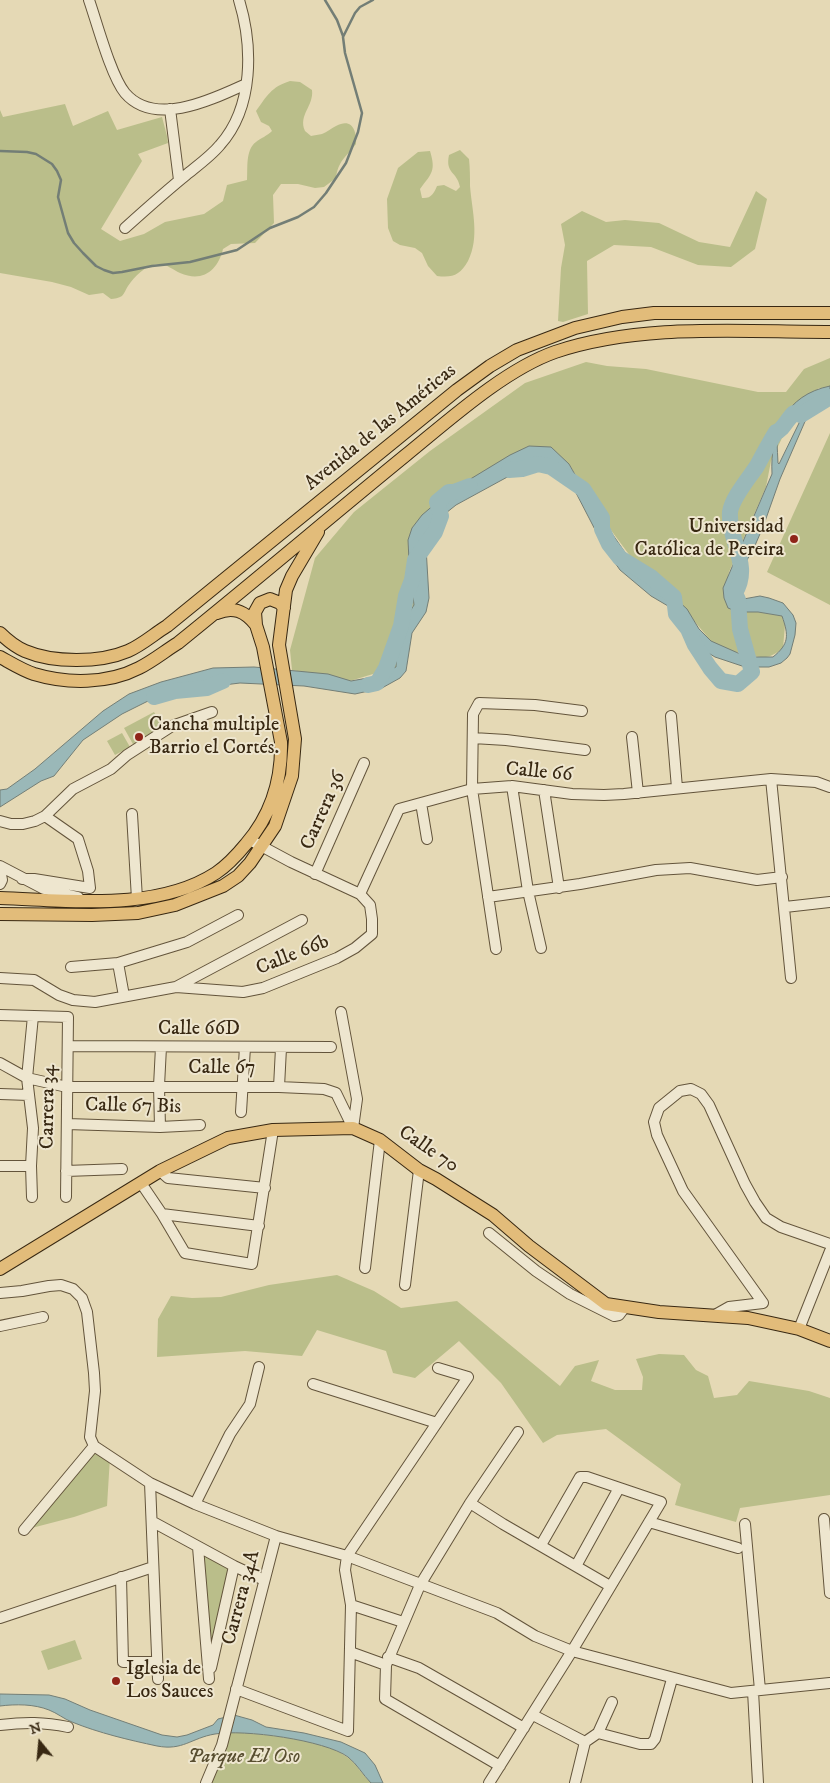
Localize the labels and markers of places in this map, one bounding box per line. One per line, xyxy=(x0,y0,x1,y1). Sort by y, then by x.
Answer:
place label: Universidad Católica de Pereira xyxy=(635,516,784,563)
marker: Universidad Católica de Pereira xyxy=(788,533,800,545)
place label: Cancha multiple Barrio el Cortés. xyxy=(149,714,279,761)
marker: Cancha multiple Barrio el Cortés. xyxy=(133,731,145,743)
place label: Iglesia de Los Sauces xyxy=(126,1658,213,1705)
marker: Iglesia de Los Sauces xyxy=(110,1675,122,1687)

